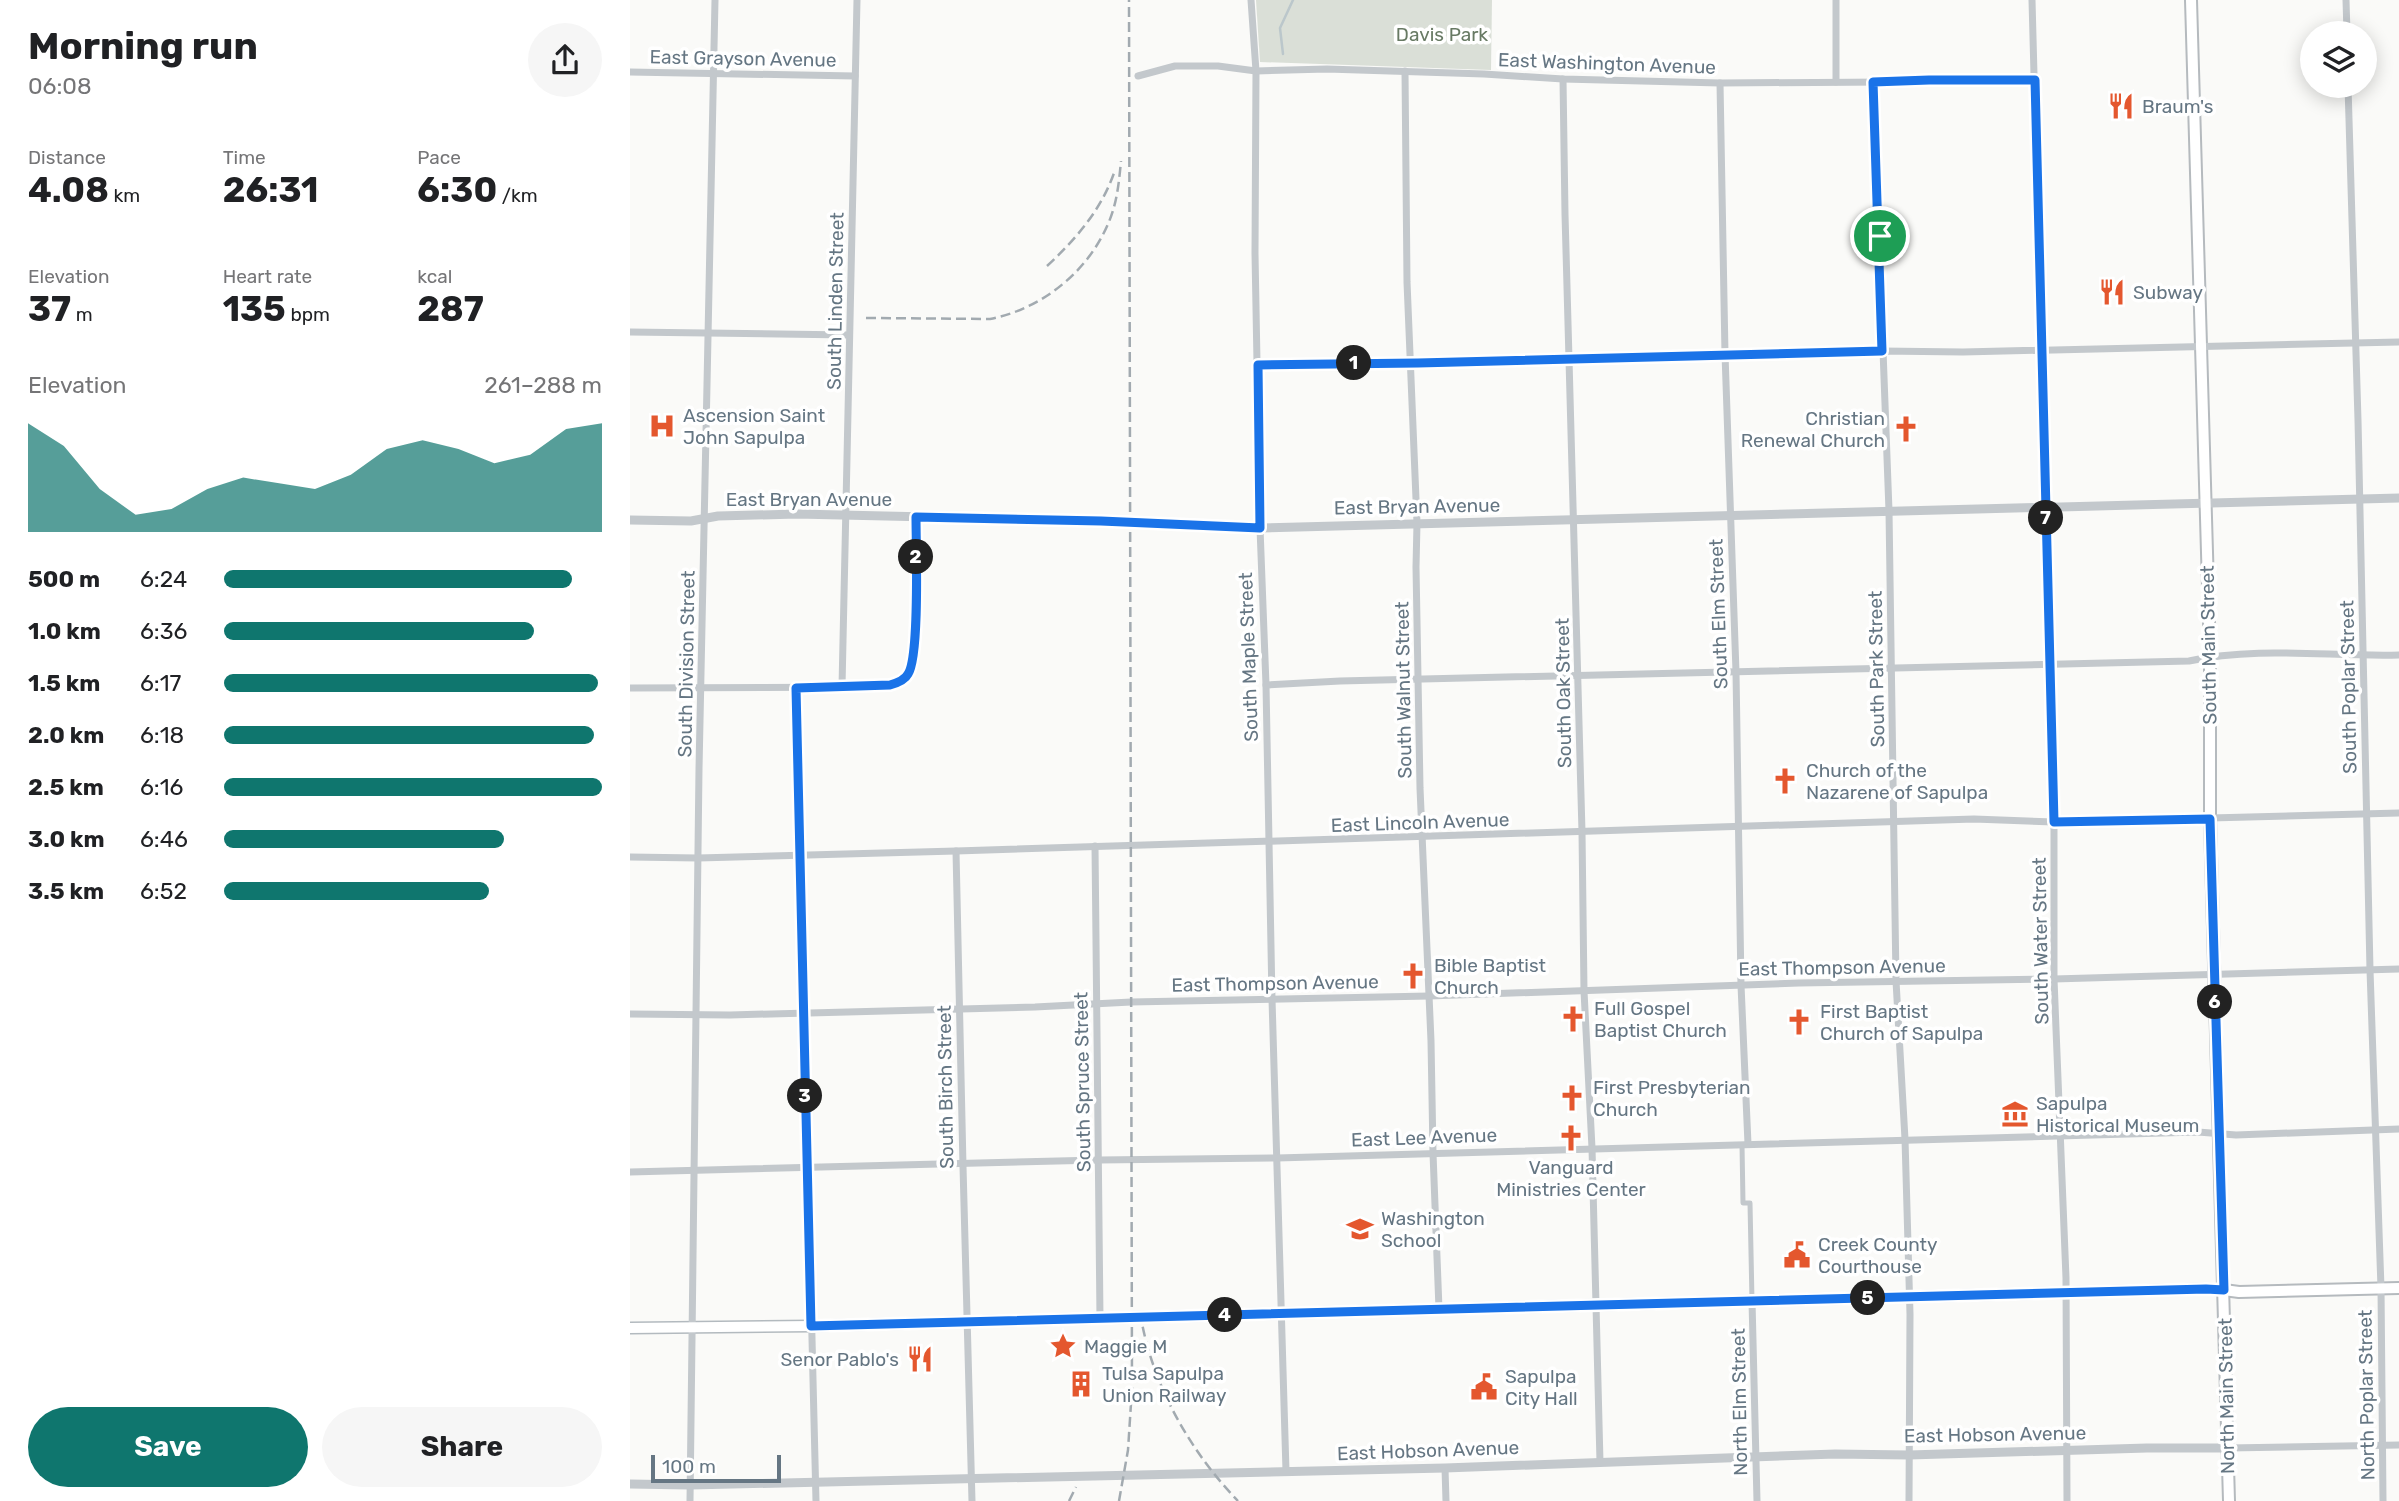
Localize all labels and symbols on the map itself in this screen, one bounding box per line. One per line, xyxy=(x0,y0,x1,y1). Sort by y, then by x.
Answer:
park label: Davis Park xyxy=(1396,23,1488,46)
street label: East Grayson Avenue xyxy=(649,45,837,72)
street label: East Washington Avenue xyxy=(1498,48,1716,79)
restaurant icon: Braum's xyxy=(2106,91,2136,121)
place label: Braum's xyxy=(2142,95,2213,118)
pin xyxy=(1850,206,1910,266)
street label: South Linden Street xyxy=(822,211,849,390)
restaurant icon: Subway xyxy=(2097,277,2127,307)
place label: Subway xyxy=(2133,281,2203,304)
pin: 1 xyxy=(1336,346,1372,380)
place label: Ascension Saint John Sapulpa xyxy=(683,404,826,449)
place label: Christian Renewal Church xyxy=(1741,407,1885,452)
hospital icon: Ascension Saint John Sapulpa xyxy=(647,411,677,441)
church icon: Christian Renewal Church xyxy=(1891,414,1921,444)
street label: East Bryan Avenue xyxy=(726,488,892,511)
street label: East Bryan Avenue xyxy=(1334,494,1500,519)
pin: 7 xyxy=(2028,500,2064,536)
street label: South Elm Street xyxy=(1704,538,1733,690)
pin: 2 xyxy=(898,540,934,574)
street label: South Main Street xyxy=(2196,565,2221,725)
street label: South Division Street xyxy=(673,570,700,758)
street label: South Maple Street xyxy=(1234,571,1263,742)
street label: South Park Street xyxy=(1864,590,1889,748)
street label: South Poplar Street xyxy=(2335,599,2362,774)
street label: South Walnut Street xyxy=(1390,601,1417,779)
street label: South Oak Street xyxy=(1551,617,1576,768)
place label: Church of the Nazarene of Sapulpa xyxy=(1806,759,1988,804)
church icon: Church of the Nazarene of Sapulpa xyxy=(1770,766,1800,796)
street label: East Lincoln Avenue xyxy=(1330,808,1510,837)
street label: South Water Street xyxy=(2028,857,2053,1025)
place label: Bible Baptist Church xyxy=(1434,954,1547,999)
street label: East Thompson Avenue xyxy=(1738,954,1946,981)
church icon: Bible Baptist Church xyxy=(1398,961,1428,991)
street label: East Thompson Avenue xyxy=(1171,970,1379,997)
pin: 6 xyxy=(2198,984,2232,1020)
street label: South Spruce Street xyxy=(1069,991,1096,1172)
place label: Full Gospel Baptist Church xyxy=(1594,997,1727,1042)
place label: First Baptist Church of Sapulpa xyxy=(1820,1000,1983,1045)
street label: South Birch Street xyxy=(933,1004,958,1169)
church icon: Full Gospel Baptist Church xyxy=(1558,1004,1588,1034)
church icon: First Baptist Church of Sapulpa xyxy=(1784,1007,1814,1037)
place label: First Presbyterian Church xyxy=(1593,1076,1751,1121)
pin: 3 xyxy=(788,1078,822,1114)
church icon: First Presbyterian Church xyxy=(1557,1083,1587,1113)
place label: Sapulpa Historical Museum xyxy=(2036,1092,2199,1137)
museum icon: Sapulpa Historical Museum xyxy=(2000,1099,2030,1129)
street label: East Lee Avenue xyxy=(1351,1123,1497,1152)
church icon: Vanguard Ministries Center xyxy=(1556,1123,1586,1153)
place label: Vanguard Ministries Center xyxy=(1496,1156,1647,1201)
place label: Washington School xyxy=(1381,1207,1485,1252)
school or university icon: Washington School xyxy=(1345,1214,1375,1244)
place label: Creek County Courthouse xyxy=(1818,1233,1938,1278)
public building icon: Creek County Courthouse xyxy=(1782,1240,1812,1270)
pin: 5 xyxy=(1850,1280,1886,1316)
pin: 4 xyxy=(1208,1298,1242,1332)
street label: North Poplar Street xyxy=(2354,1309,2379,1481)
street label: North Main Street xyxy=(2214,1317,2239,1474)
street label: North Elm Street xyxy=(1727,1327,1752,1476)
place icon: Maggie M xyxy=(1048,1331,1078,1361)
place label: Maggie M xyxy=(1084,1335,1167,1358)
restaurant icon: Senor Pablo's xyxy=(905,1344,935,1374)
place label: Senor Pablo's xyxy=(780,1348,899,1371)
place label: Tulsa Sapulpa Union Railway xyxy=(1102,1362,1226,1407)
place label: Sapulpa City Hall xyxy=(1505,1365,1578,1410)
building icon: Tulsa Sapulpa Union Railway xyxy=(1066,1369,1096,1399)
public building icon: Sapulpa City Hall xyxy=(1469,1372,1499,1402)
street label: East Hobson Avenue xyxy=(1904,1421,2086,1448)
street label: East Hobson Avenue xyxy=(1336,1436,1520,1465)
scale bar xyxy=(651,1452,780,1484)

